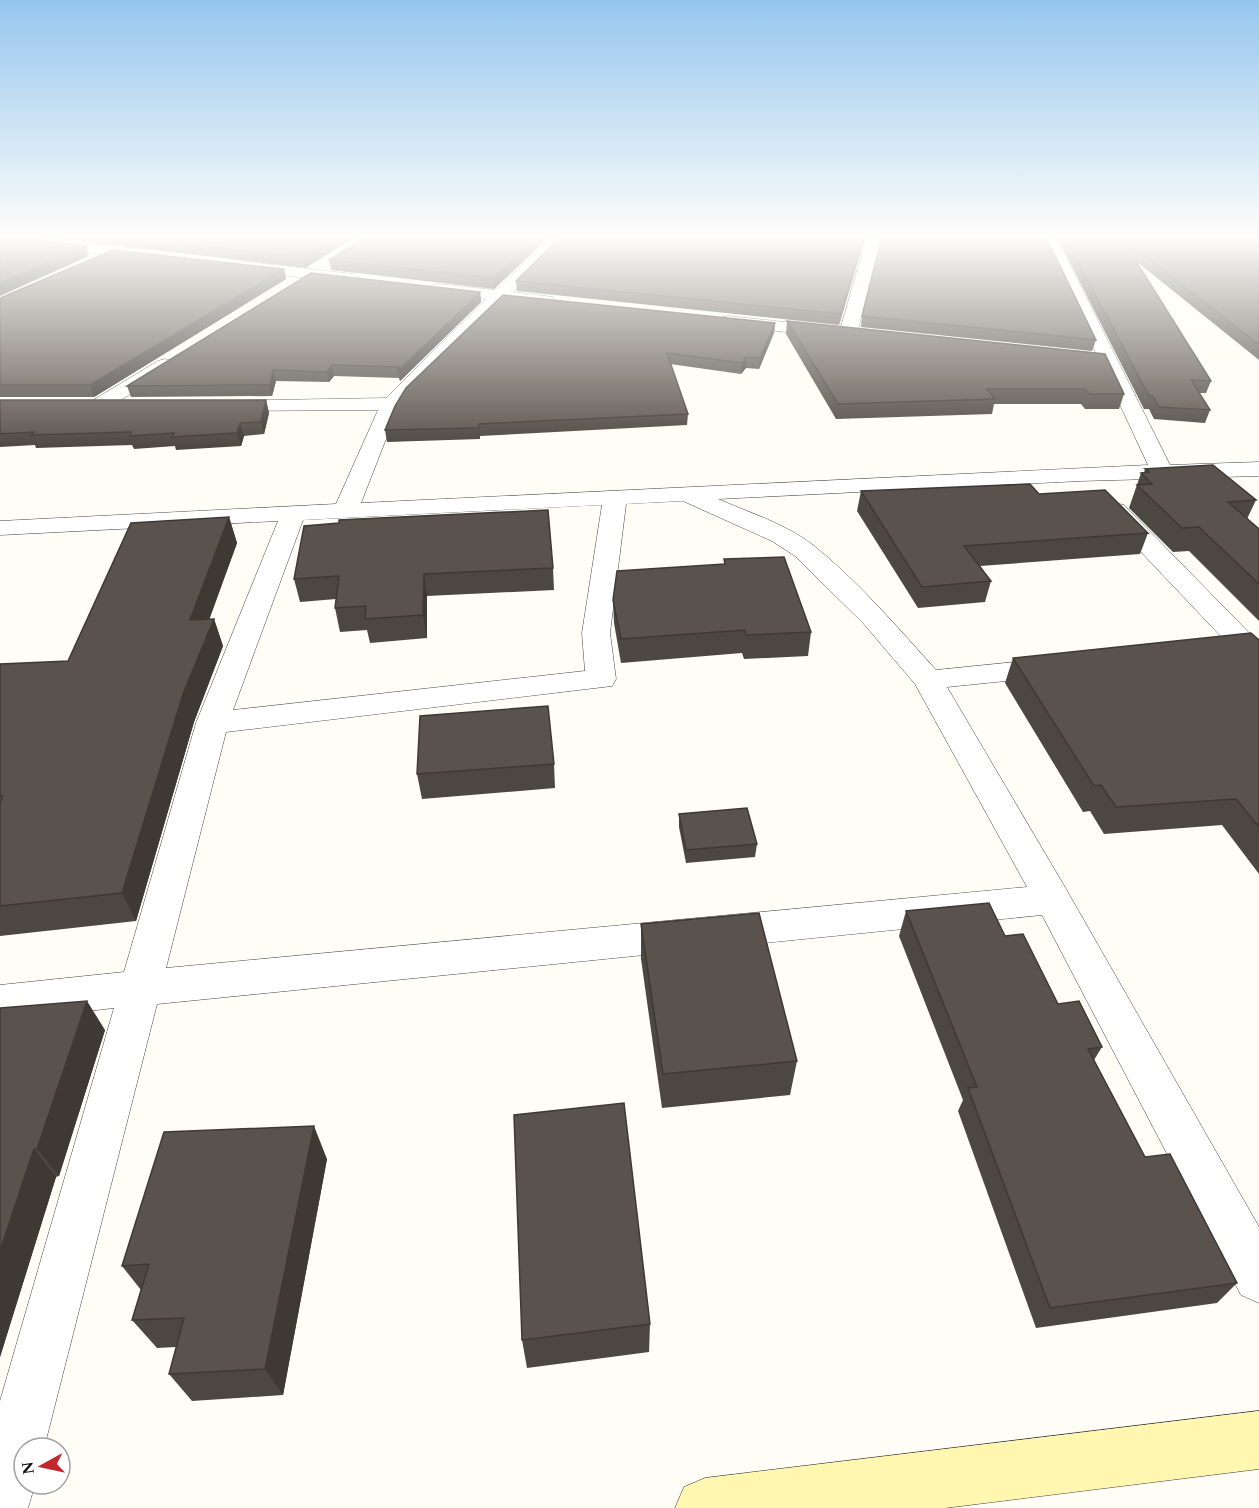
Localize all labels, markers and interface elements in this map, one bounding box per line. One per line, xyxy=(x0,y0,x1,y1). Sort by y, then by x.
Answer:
north arrow xyxy=(12,1436,72,1496)
text: N xyxy=(15,1460,41,1476)

